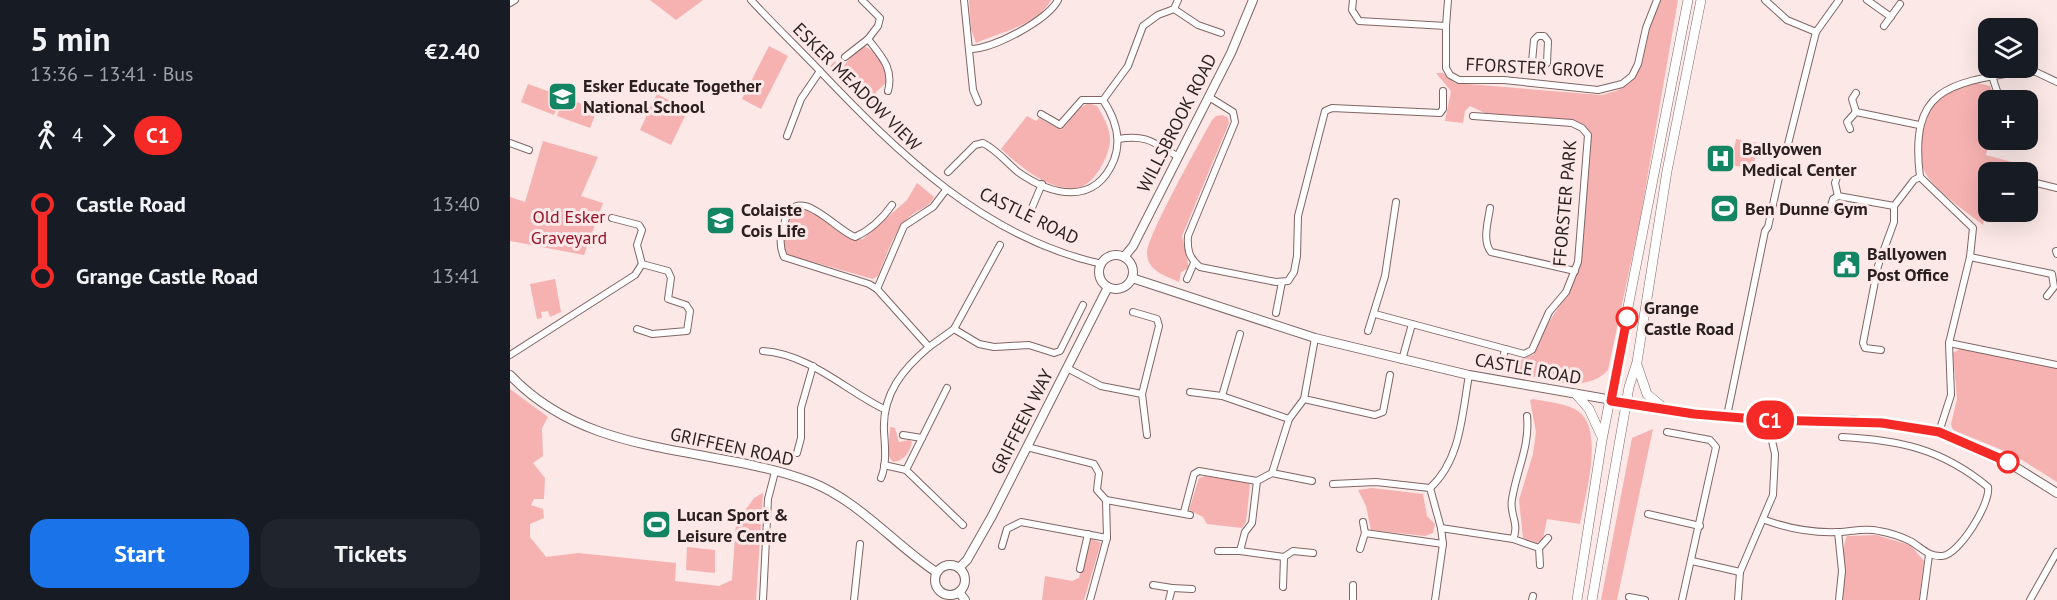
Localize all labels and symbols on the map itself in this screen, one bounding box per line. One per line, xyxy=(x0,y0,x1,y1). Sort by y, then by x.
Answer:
street label: ESKER MEADOW VIEW xyxy=(788,18,926,156)
street label: WILLSBROOK ROAD xyxy=(1132,50,1221,196)
street label: FFORSTER GROVE xyxy=(1465,52,1605,83)
place label: Esker Educate Together National School xyxy=(583,74,762,118)
school or university icon: Esker Educate Together National School xyxy=(546,80,578,112)
place label: Ballyowen Medical Center xyxy=(1742,137,1857,181)
street label: FFORSTER PARK xyxy=(1547,138,1582,267)
hospital icon: Ballyowen Medical Center xyxy=(1705,143,1737,175)
street label: CASTLE ROAD xyxy=(976,182,1083,249)
sports icon: Ben Dunne Gym xyxy=(1708,193,1740,225)
place label: Ben Dunne Gym xyxy=(1745,197,1868,220)
place label: Colaiste Cois Life xyxy=(741,198,806,242)
school or university icon: Colaiste Cois Life xyxy=(704,204,736,236)
park label: Old Esker Graveyard xyxy=(531,205,607,249)
place label: Ballyowen Post Office xyxy=(1867,242,1949,286)
public building icon: Ballyowen Post Office xyxy=(1830,248,1862,280)
place label: Grange Castle Road xyxy=(1644,296,1734,340)
marker: Grange Castle Road xyxy=(1616,307,1638,329)
street label: CASTLE ROAD xyxy=(1473,348,1583,389)
street label: GRIFFEEN WAY xyxy=(985,365,1058,478)
line badge: C1 xyxy=(1743,400,1797,440)
street label: GRIFFEEN ROAD xyxy=(668,422,796,471)
unlabelled marker xyxy=(1997,451,2019,473)
place label: Lucan Sport & Leisure Centre xyxy=(677,503,788,547)
sports icon: Lucan Sport & Leisure Centre xyxy=(640,509,672,541)

